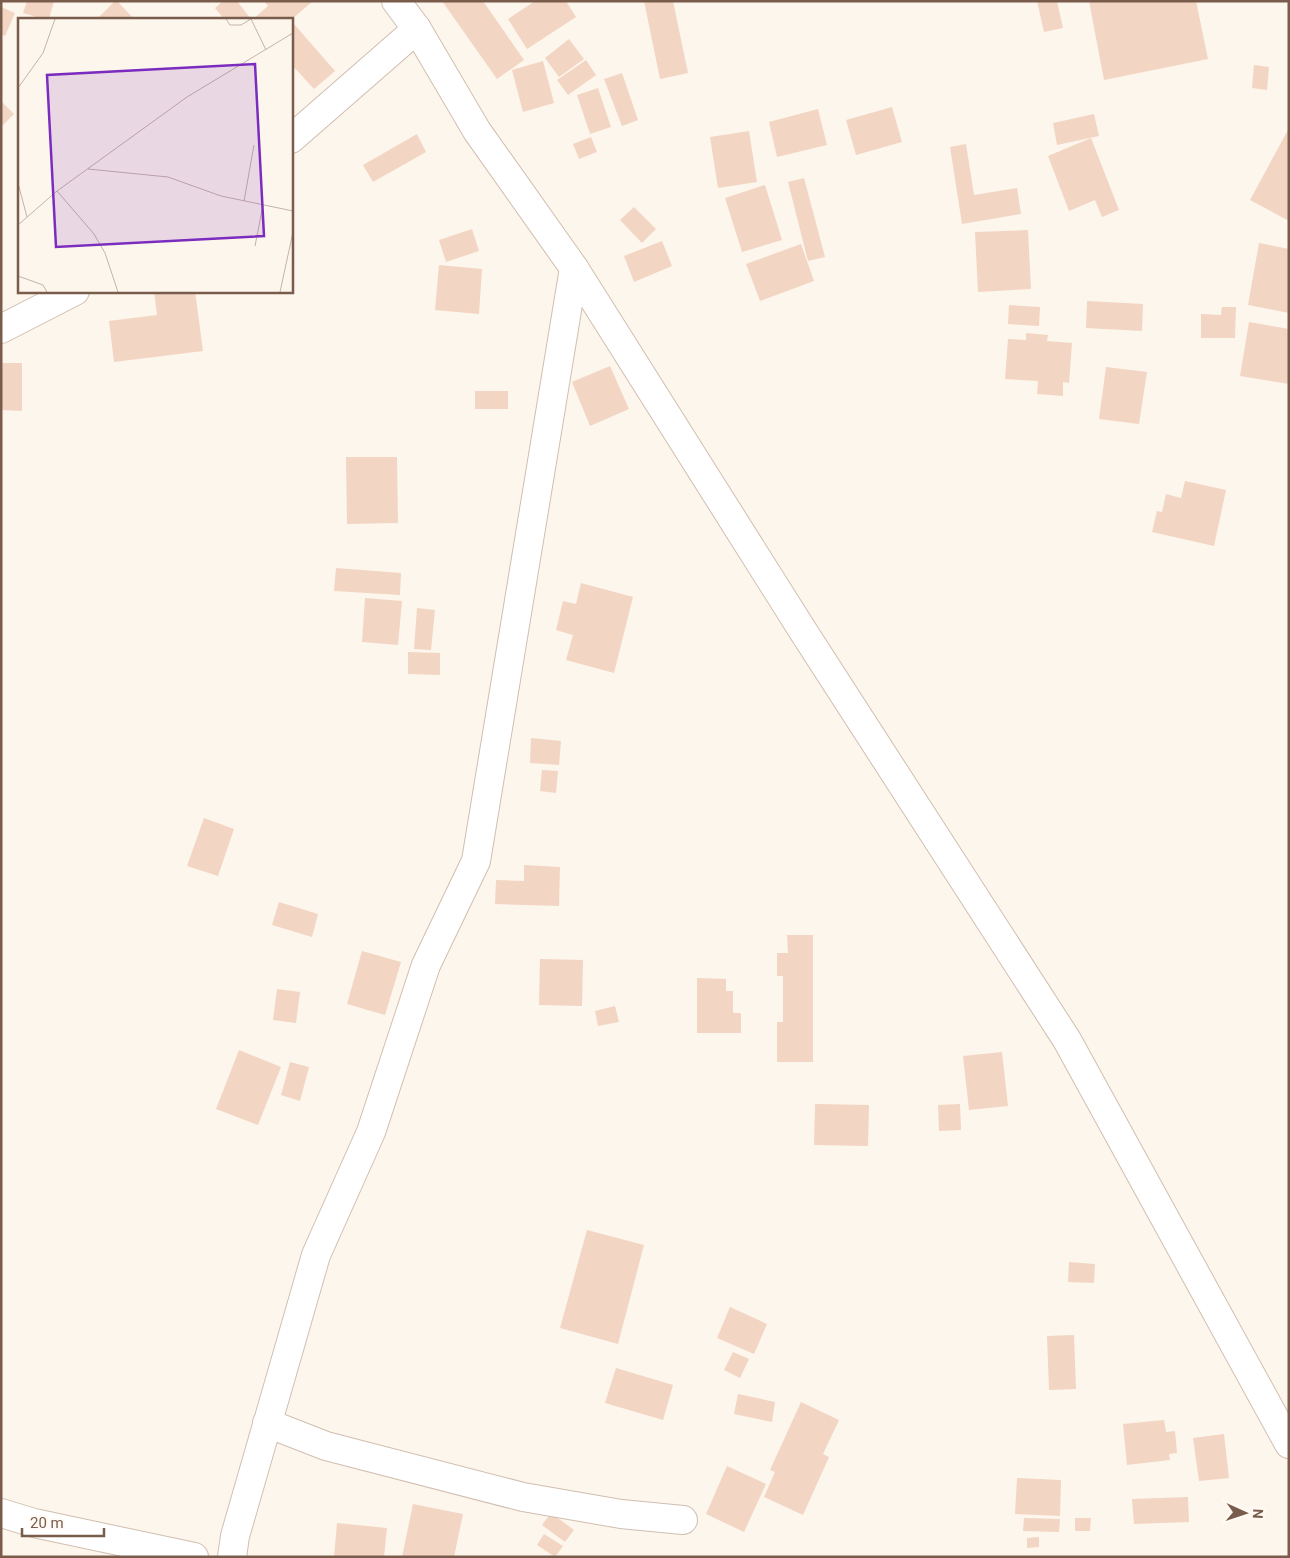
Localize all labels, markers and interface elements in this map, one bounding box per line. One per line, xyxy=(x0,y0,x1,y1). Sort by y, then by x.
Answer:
inset map xyxy=(18,18,292,292)
north arrow xyxy=(1220,1488,1270,1538)
scale bar xyxy=(22,1506,105,1538)
text: N xyxy=(1250,1508,1266,1519)
text: 20 m xyxy=(30,1514,64,1532)

